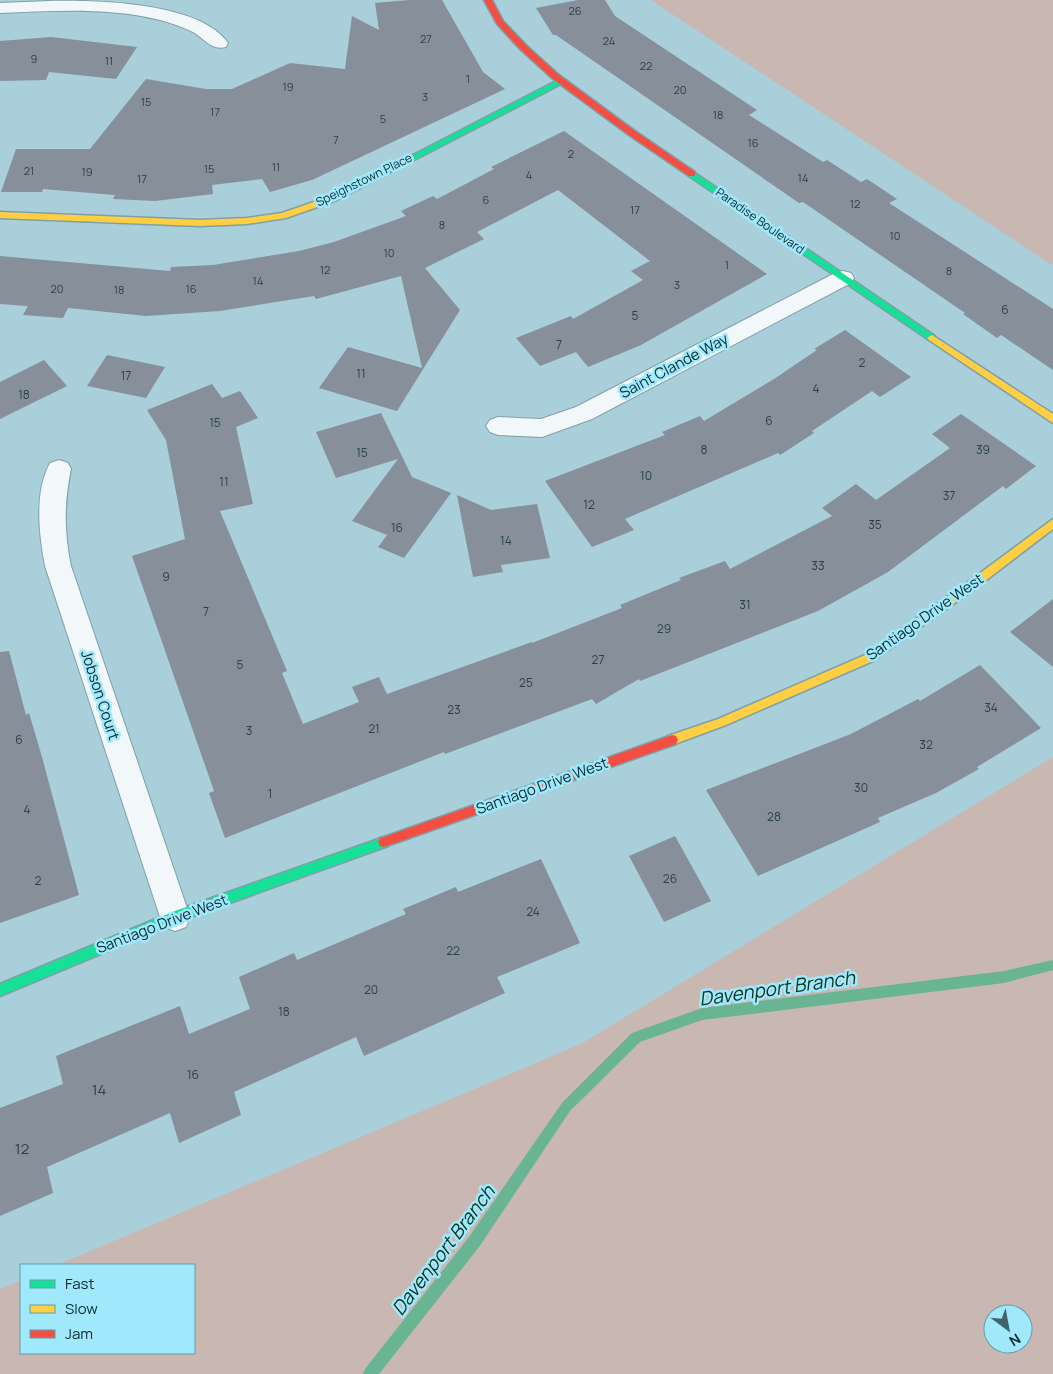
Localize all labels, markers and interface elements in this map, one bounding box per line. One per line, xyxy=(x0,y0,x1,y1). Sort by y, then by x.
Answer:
house number: 26 xyxy=(568,3,582,18)
house number: 27 xyxy=(420,31,432,46)
house number: 24 xyxy=(603,33,615,48)
house number: 9 xyxy=(31,51,38,66)
house number: 11 xyxy=(105,53,113,68)
house number: 22 xyxy=(640,58,652,73)
house number: 1 xyxy=(466,71,470,86)
house number: 19 xyxy=(282,79,294,94)
house number: 20 xyxy=(674,82,686,97)
house number: 3 xyxy=(422,89,428,104)
house number: 15 xyxy=(141,94,151,109)
house number: 17 xyxy=(210,104,220,119)
house number: 18 xyxy=(713,107,723,122)
house number: 5 xyxy=(380,111,386,126)
house number: 7 xyxy=(333,132,339,147)
house number: 16 xyxy=(747,135,759,150)
house number: 2 xyxy=(568,146,574,161)
street label: Speighstown Place xyxy=(313,149,415,210)
house number: 11 xyxy=(272,159,280,174)
house number: 15 xyxy=(204,161,214,176)
house number: 21 xyxy=(24,163,34,178)
house number: 19 xyxy=(81,164,93,179)
house number: 4 xyxy=(526,167,532,182)
house number: 14 xyxy=(798,170,808,185)
house number: 17 xyxy=(137,171,147,186)
street label: Paradise Boulevard xyxy=(712,184,808,258)
house number: 6 xyxy=(483,192,490,207)
house number: 12 xyxy=(850,196,860,211)
house number: 17 xyxy=(630,202,640,217)
house number: 8 xyxy=(439,217,445,232)
house number: 10 xyxy=(889,228,901,243)
house number: 10 xyxy=(383,245,395,260)
house number: 1 xyxy=(725,257,729,272)
house number: 12 xyxy=(320,262,330,277)
house number: 8 xyxy=(946,263,952,278)
house number: 14 xyxy=(253,273,263,288)
house number: 3 xyxy=(674,277,680,292)
house number: 20 xyxy=(51,281,63,296)
house number: 16 xyxy=(185,281,197,296)
house number: 18 xyxy=(114,282,124,297)
house number: 6 xyxy=(1001,301,1009,318)
house number: 5 xyxy=(632,307,639,324)
street label: Saint Clande Way xyxy=(616,328,732,403)
house number: 7 xyxy=(556,336,562,353)
house number: 2 xyxy=(859,354,866,371)
house number: 11 xyxy=(356,365,366,382)
house number: 17 xyxy=(121,367,131,384)
house number: 4 xyxy=(812,380,820,397)
house number: 18 xyxy=(18,386,30,403)
house number: 6 xyxy=(765,412,773,429)
house number: 15 xyxy=(209,414,221,431)
house number: 8 xyxy=(701,441,708,458)
house number: 39 xyxy=(976,441,990,458)
house number: 15 xyxy=(356,444,368,461)
house number: 10 xyxy=(640,467,652,484)
house number: 11 xyxy=(219,473,229,490)
house number: 37 xyxy=(943,487,955,504)
house number: 12 xyxy=(583,496,595,513)
house number: 35 xyxy=(868,516,882,533)
house number: 16 xyxy=(391,519,403,536)
house number: 14 xyxy=(500,532,512,549)
house number: 33 xyxy=(811,557,825,574)
house number: 9 xyxy=(162,568,170,585)
street label: Santiago Drive West xyxy=(862,568,988,665)
house number: 31 xyxy=(739,596,751,613)
house number: 7 xyxy=(203,603,209,620)
house number: 29 xyxy=(657,620,671,637)
street label: Jobson Court xyxy=(76,647,125,742)
house number: 27 xyxy=(592,651,604,668)
house number: 5 xyxy=(237,656,244,673)
house number: 25 xyxy=(519,674,533,691)
house number: 34 xyxy=(984,699,998,716)
house number: 23 xyxy=(447,701,461,718)
house number: 21 xyxy=(368,720,380,737)
house number: 3 xyxy=(246,722,252,739)
house number: 6 xyxy=(15,731,23,748)
house number: 32 xyxy=(919,736,933,753)
street label: Santiago Drive West xyxy=(473,752,611,819)
house number: 30 xyxy=(854,779,868,796)
house number: 1 xyxy=(268,785,272,802)
house number: 4 xyxy=(23,801,31,818)
house number: 28 xyxy=(767,808,781,825)
house number: 26 xyxy=(663,870,677,887)
house number: 2 xyxy=(35,872,42,889)
street label: Santiago Drive West xyxy=(93,889,230,958)
house number: 24 xyxy=(526,903,540,920)
house number: 22 xyxy=(446,942,460,959)
water label: Davenport Branch xyxy=(698,964,857,1012)
house number: 20 xyxy=(364,981,378,998)
house number: 18 xyxy=(278,1003,290,1020)
house number: 16 xyxy=(187,1066,199,1083)
house number: 14 xyxy=(92,1079,106,1100)
house number: 12 xyxy=(15,1138,29,1159)
water label: Davenport Branch xyxy=(385,1179,501,1320)
legend xyxy=(20,1264,195,1354)
text: Fast xyxy=(65,1273,94,1294)
text: Slow xyxy=(65,1298,98,1319)
north arrow xyxy=(983,1304,1033,1354)
text: Jam xyxy=(65,1323,93,1344)
text: N xyxy=(1006,1330,1024,1351)

